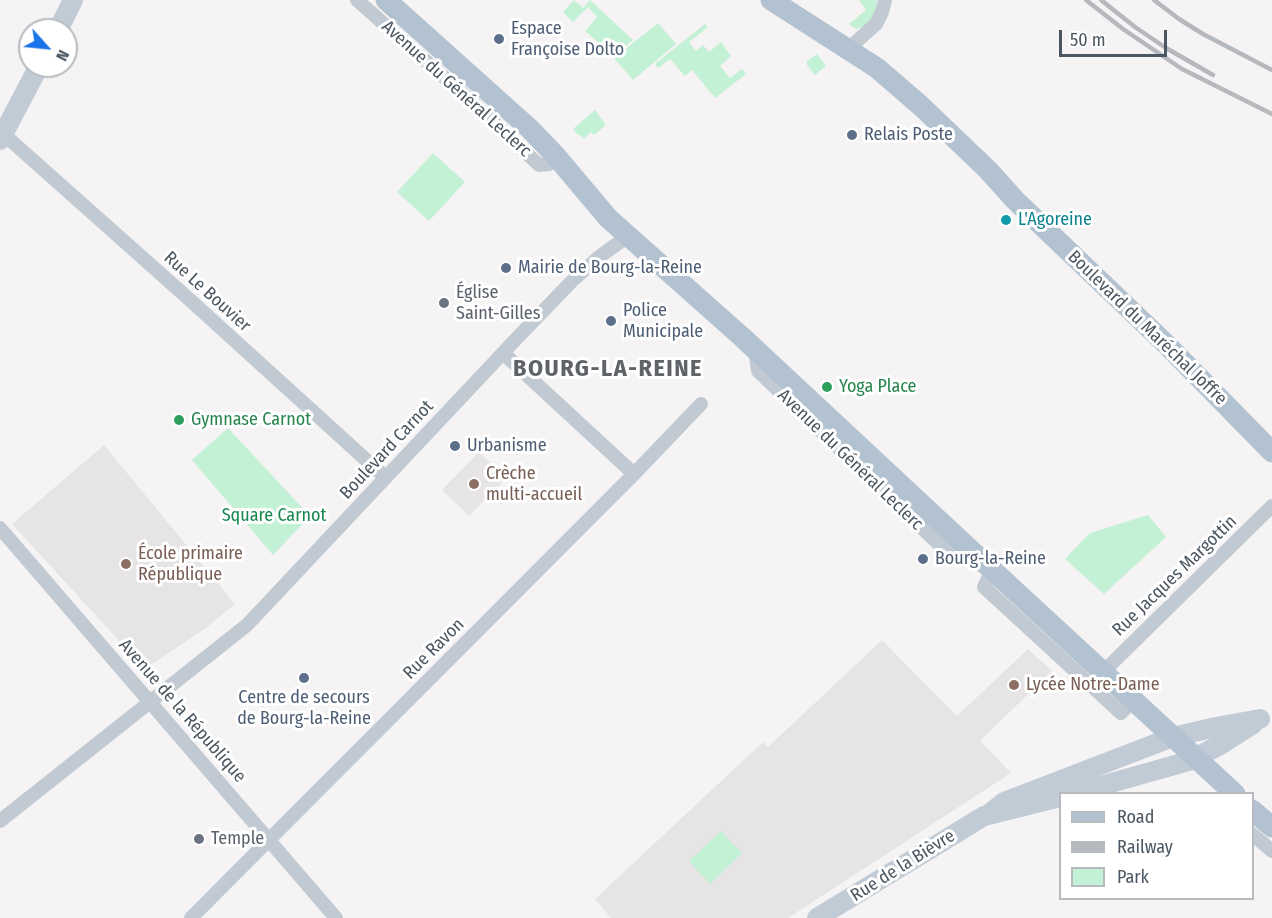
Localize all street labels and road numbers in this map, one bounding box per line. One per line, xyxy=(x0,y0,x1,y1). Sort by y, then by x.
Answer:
street label: Avenue du Général Leclerc xyxy=(377,16,535,162)
street label: Boulevard du Maréchal Joffre xyxy=(1063,246,1231,410)
street label: Rue Le Bouvier xyxy=(159,247,255,337)
street label: Avenue du Général Leclerc xyxy=(773,385,927,535)
street label: Boulevard Carnot xyxy=(336,396,438,504)
street label: Rue Jacques Margottin xyxy=(1108,511,1242,641)
street label: Rue Ravon xyxy=(399,614,469,684)
street label: Avenue de la République xyxy=(114,635,250,787)
street label: Rue de la Bièvre xyxy=(847,825,959,907)

